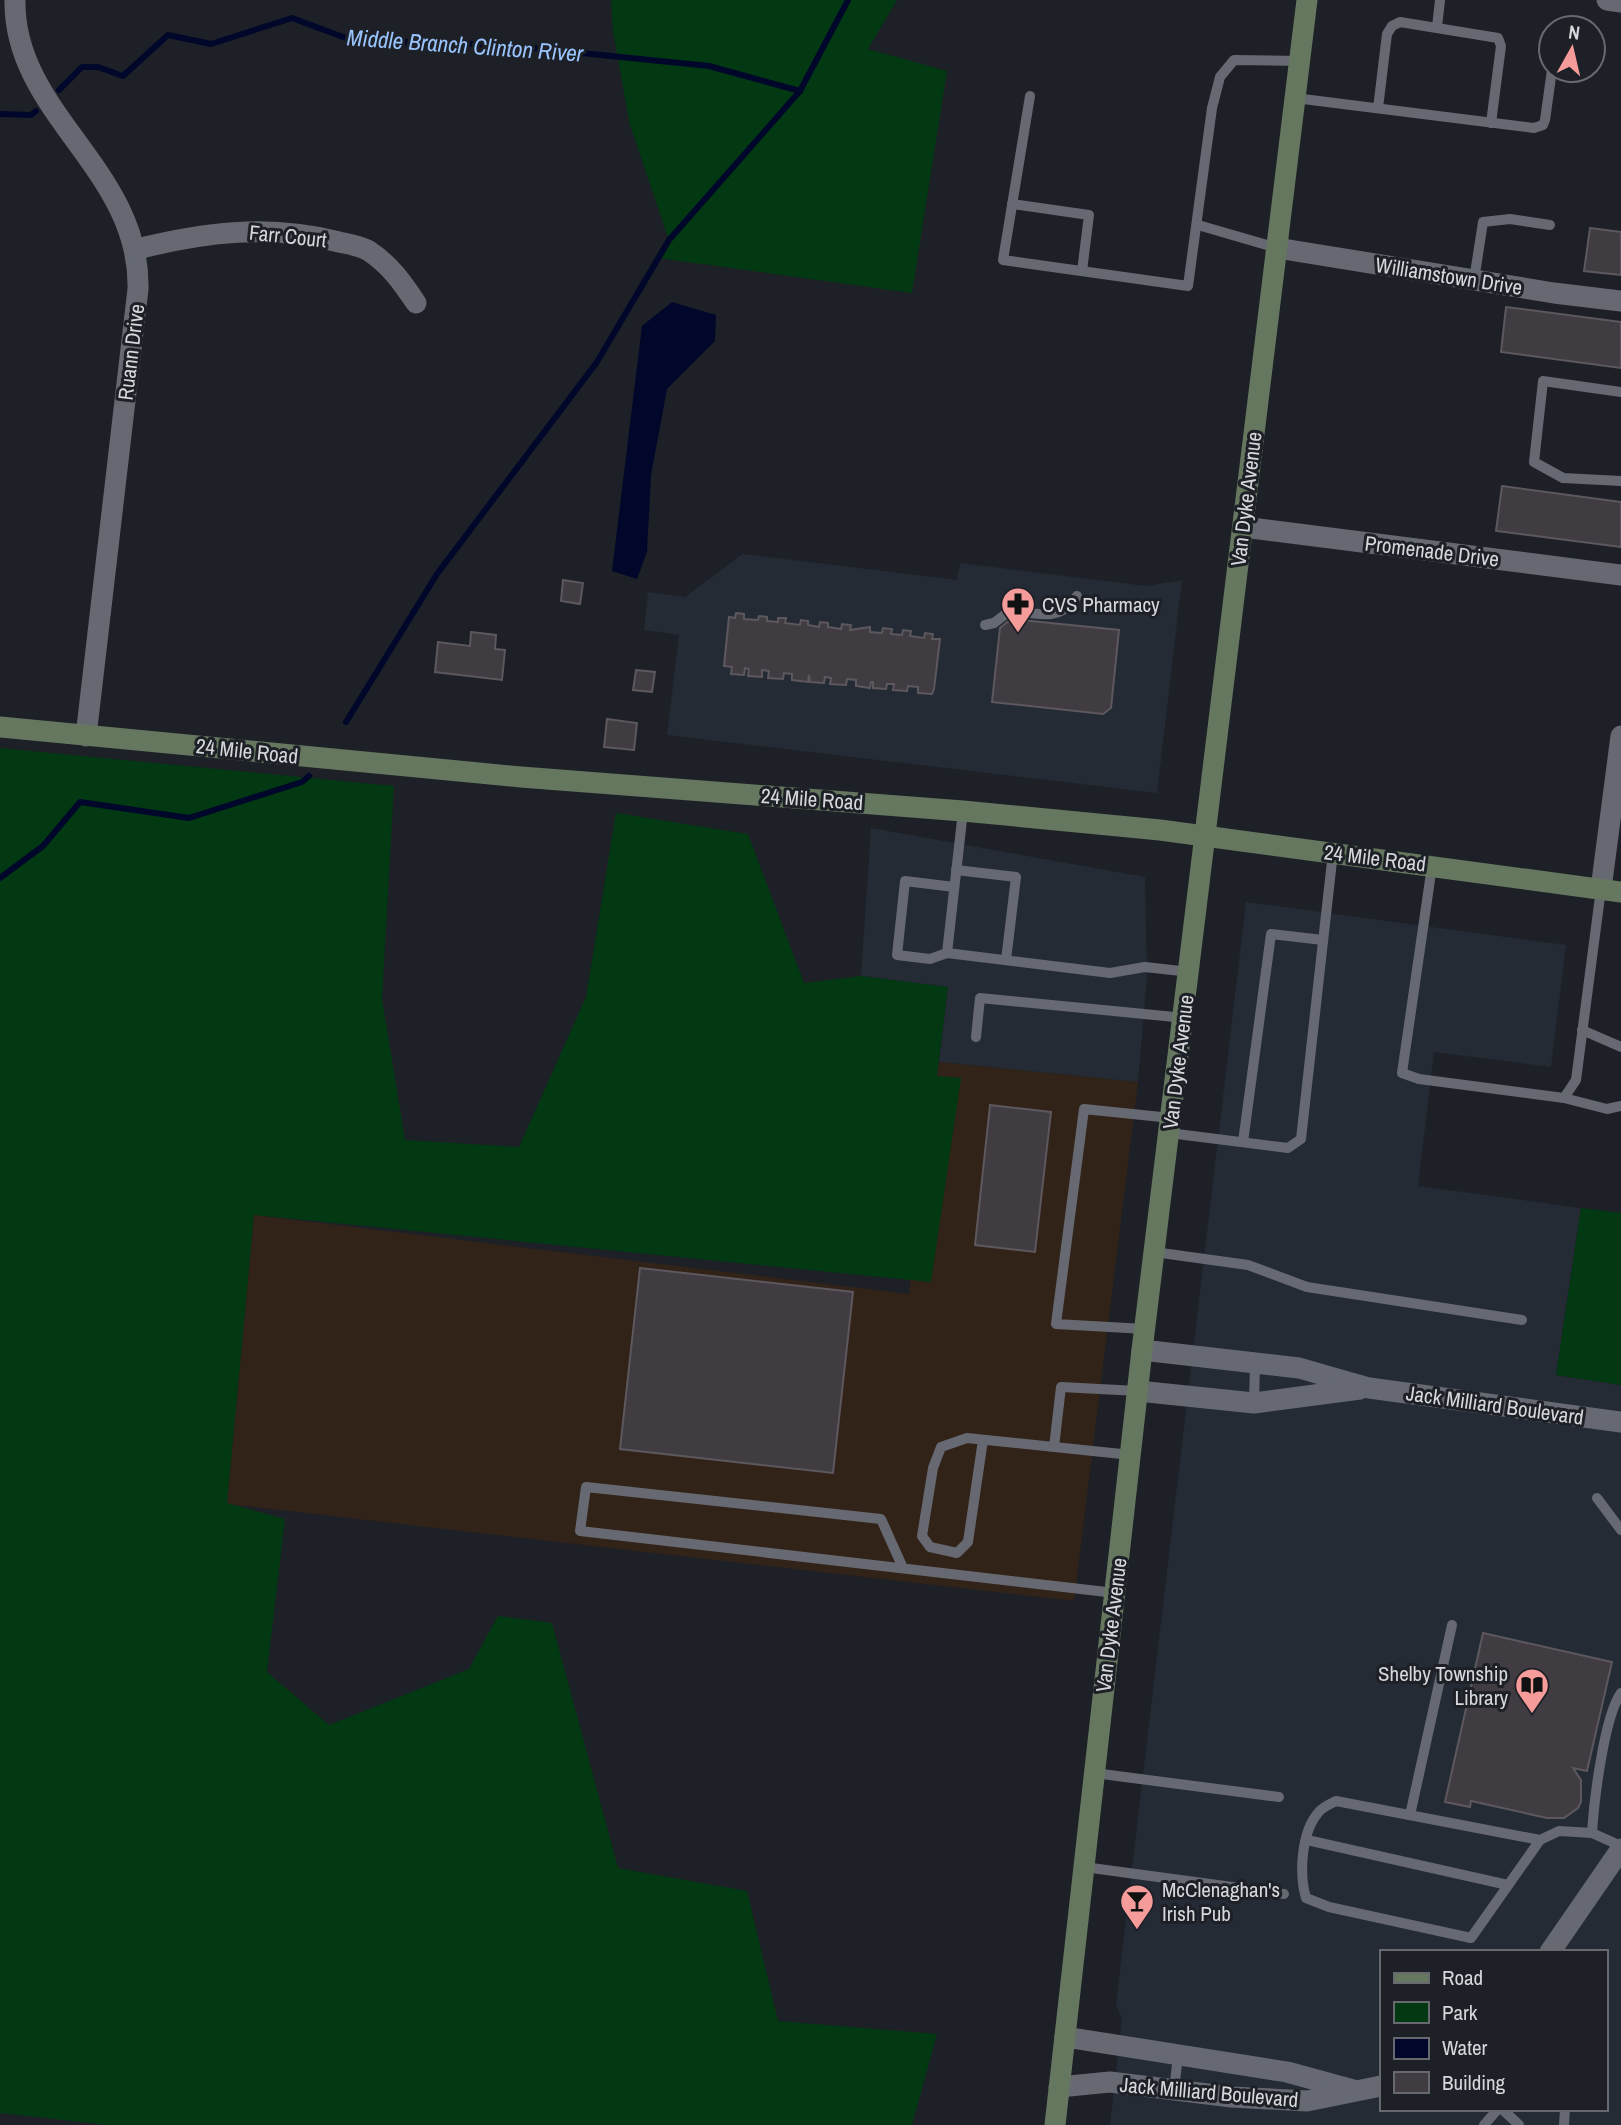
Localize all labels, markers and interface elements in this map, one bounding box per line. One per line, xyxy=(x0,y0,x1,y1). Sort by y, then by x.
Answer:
north arrow xyxy=(1537,14,1607,84)
text: N xyxy=(1567,19,1582,46)
water label: Middle Branch Clinton River xyxy=(346,21,585,69)
street label: Farr Court xyxy=(248,218,328,254)
street label: Williamstown Drive xyxy=(1373,250,1525,302)
street label: Ruann Drive xyxy=(111,302,151,402)
street label: Van Dyke Avenue xyxy=(1223,430,1269,568)
street label: Promenade Drive xyxy=(1363,528,1501,574)
pharmacy icon: CVS Pharmacy xyxy=(999,585,1037,634)
place label: CVS Pharmacy xyxy=(1042,590,1160,619)
street label: 24 Mile Road xyxy=(195,731,299,771)
street label: 24 Mile Road xyxy=(760,781,864,817)
street label: 24 Mile Road xyxy=(1322,837,1428,879)
street label: Van Dyke Avenue xyxy=(1155,993,1201,1131)
street label: Jack Milliard Boulevard xyxy=(1404,1378,1586,1432)
street label: Van Dyke Avenue xyxy=(1088,1556,1134,1694)
place label: Shelby Township Library xyxy=(1378,1659,1508,1712)
library icon: Shelby Township Library xyxy=(1513,1666,1551,1715)
place label: McClenaghan's Irish Pub xyxy=(1162,1875,1280,1928)
bar icon: McClenaghan's Irish Pub xyxy=(1118,1882,1156,1931)
legend xyxy=(1380,1950,1607,2111)
text: Road xyxy=(1442,1963,1483,1992)
text: Park xyxy=(1442,1998,1478,2027)
text: Water xyxy=(1442,2033,1488,2062)
text: Building xyxy=(1442,2068,1506,2097)
street label: Jack Milliard Boulevard xyxy=(1119,2070,1299,2114)

